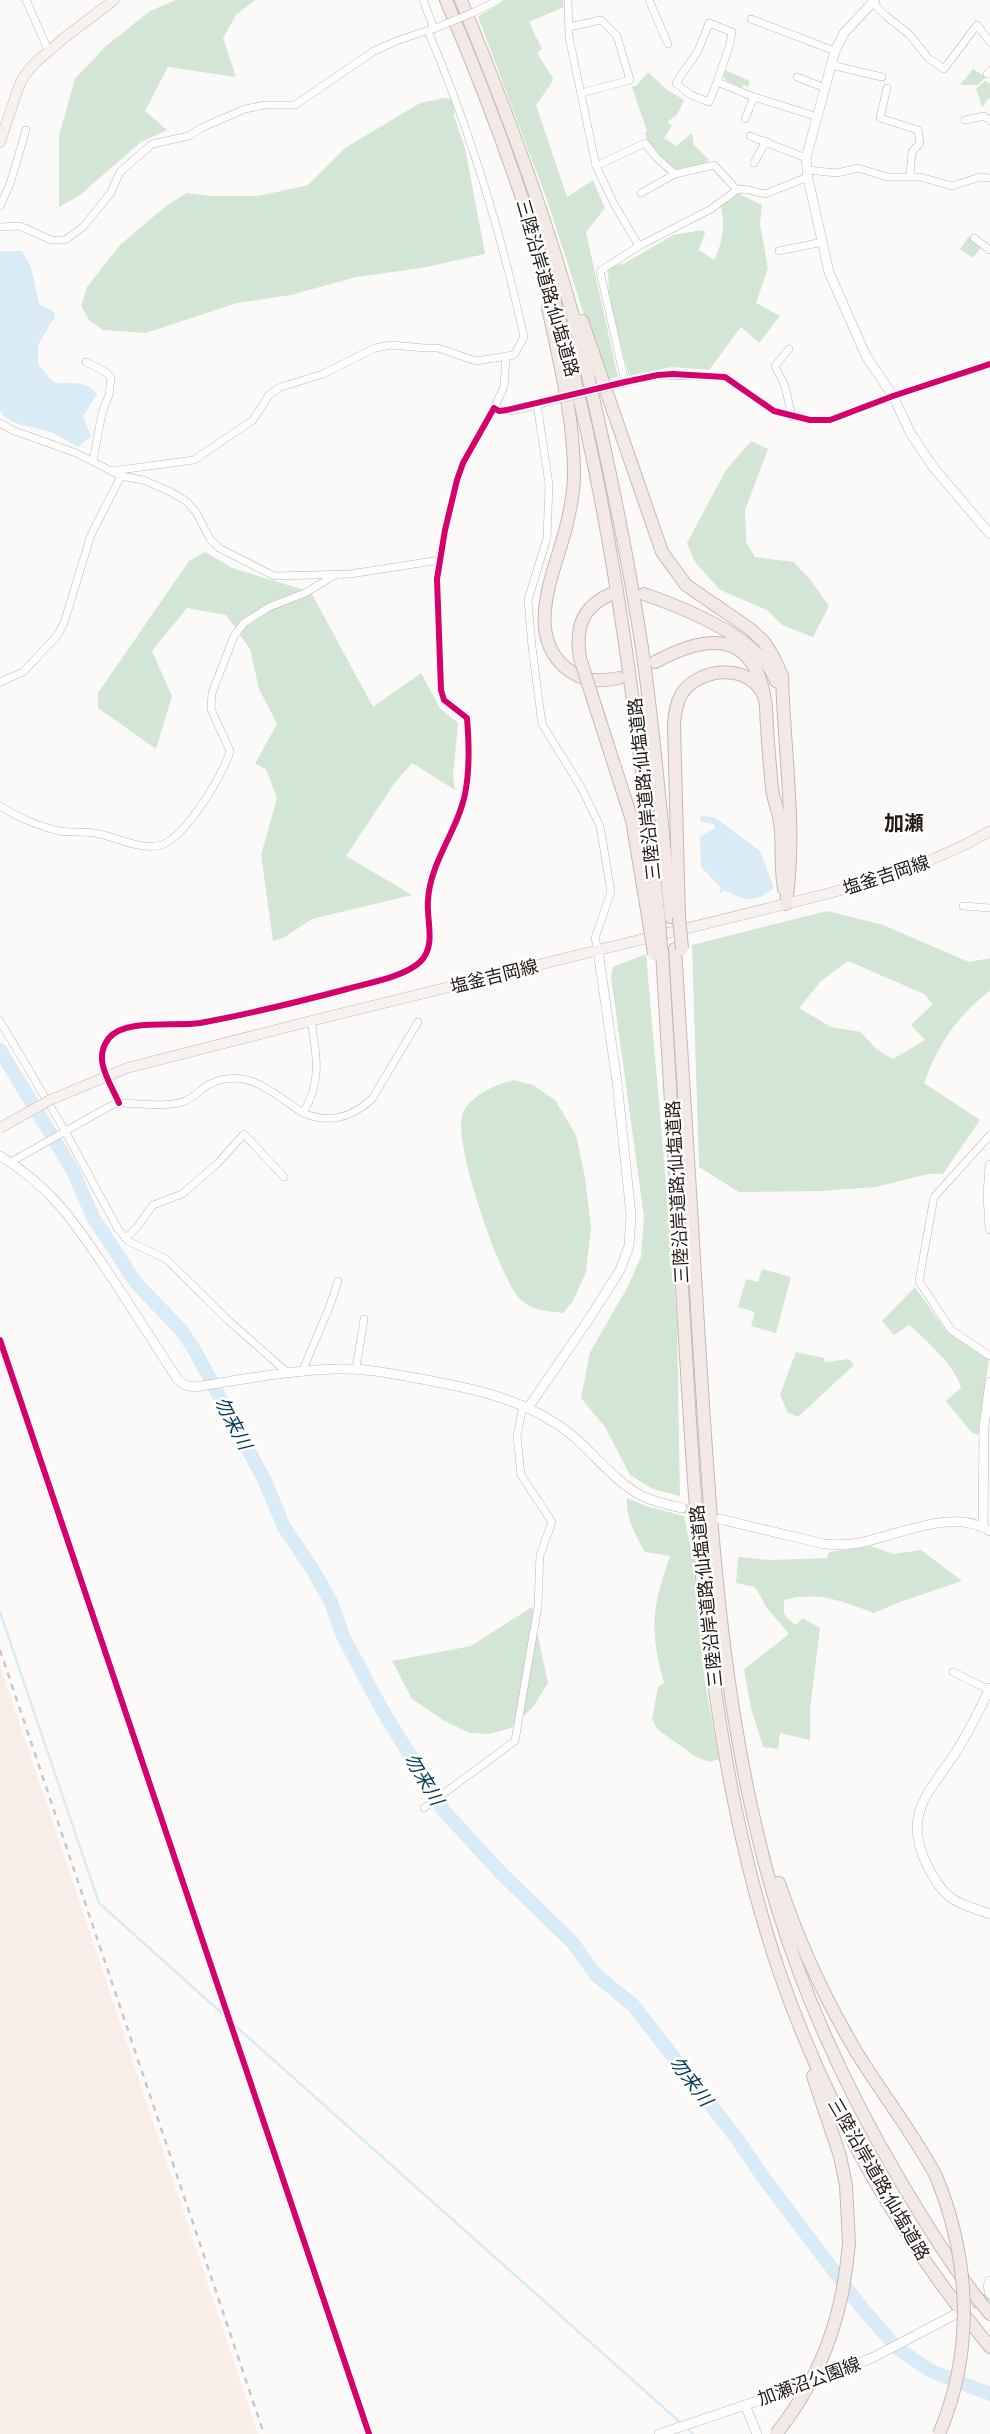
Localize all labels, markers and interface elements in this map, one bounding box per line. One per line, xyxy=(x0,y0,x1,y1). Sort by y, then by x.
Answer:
street label: 三陸沿岸道路;仙塩道路 xyxy=(513,197,583,379)
street label: 三陸沿岸道路;仙塩道路 xyxy=(624,697,664,881)
district label: 加瀬 xyxy=(884,811,924,835)
street label: 塩釜吉岡線 xyxy=(840,851,932,899)
street label: 塩釜吉岡線 xyxy=(448,955,540,997)
street label: 三陸沿岸道路;仙塩道路 xyxy=(662,1100,692,1284)
water label: 勿来川 xyxy=(209,1392,257,1455)
street label: 三陸沿岸道路;仙塩道路 xyxy=(686,1504,726,1688)
water label: 勿来川 xyxy=(399,1749,450,1811)
water label: 勿来川 xyxy=(665,2051,719,2112)
street label: 三陸沿岸道路;仙塩道路 xyxy=(824,2094,934,2264)
street label: 加瀬沼公園線 xyxy=(755,2353,863,2409)

